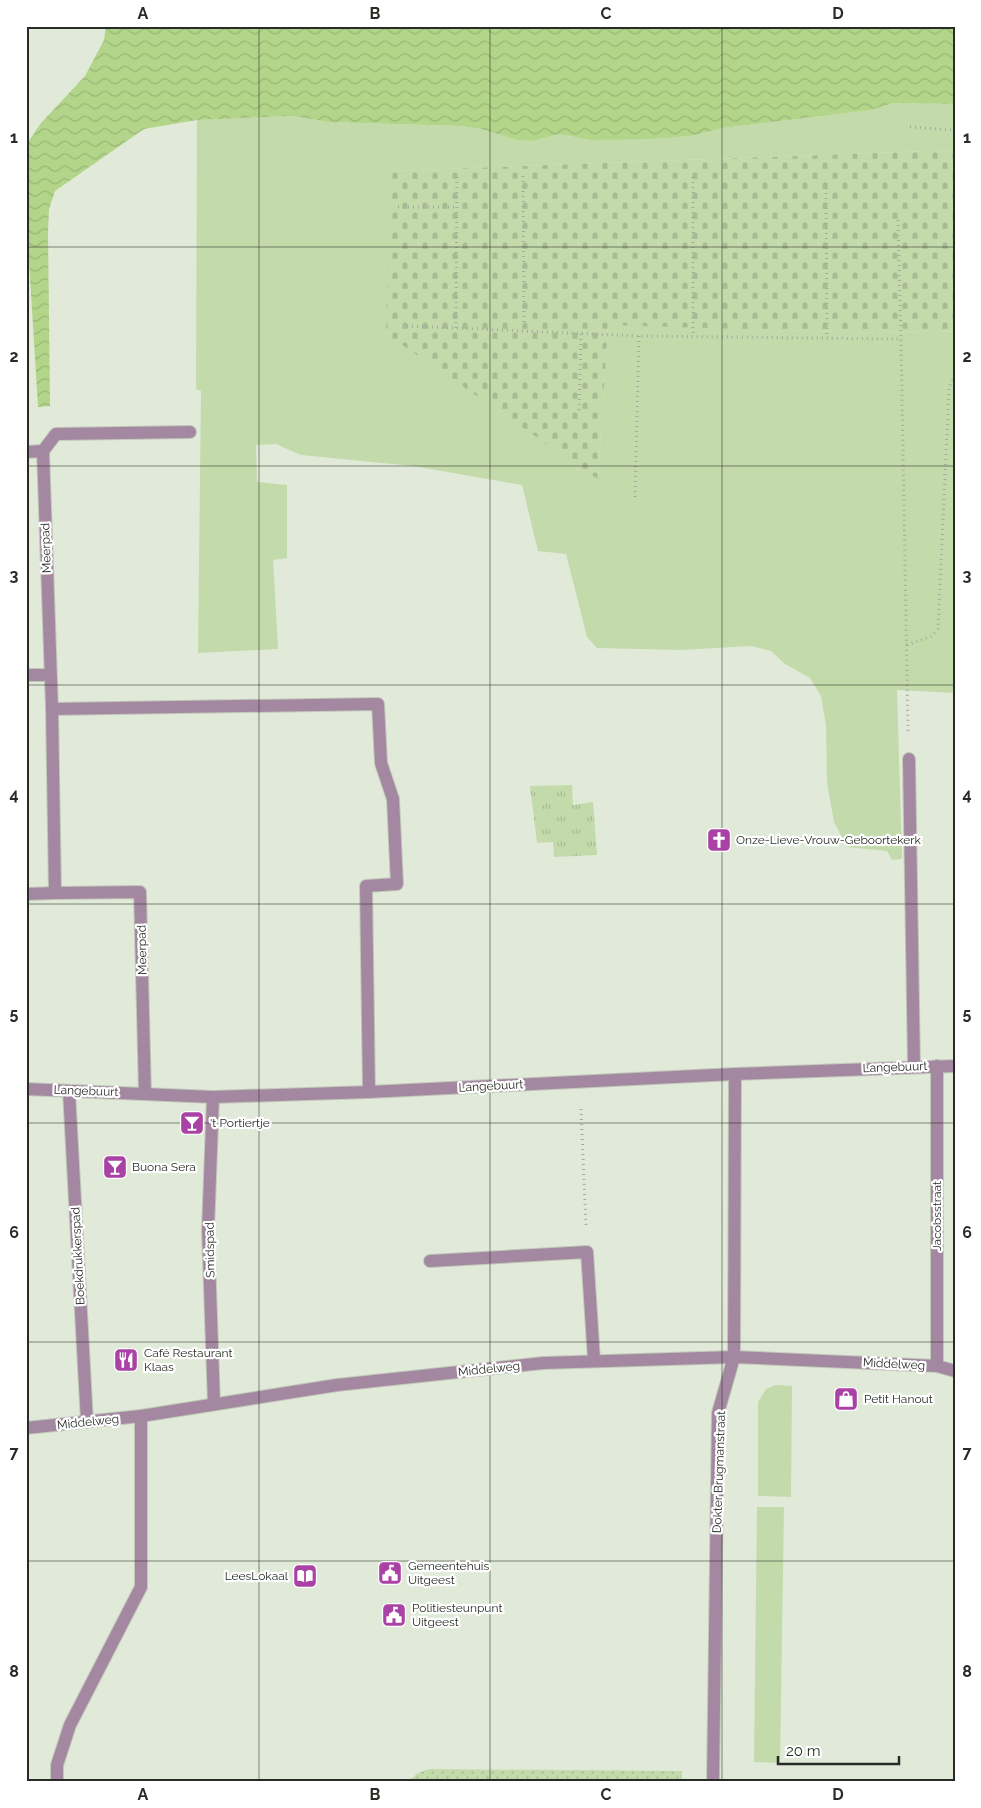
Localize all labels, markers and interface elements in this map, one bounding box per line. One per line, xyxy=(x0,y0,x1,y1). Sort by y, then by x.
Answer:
text: A xyxy=(138,4,149,23)
text: B xyxy=(370,4,381,23)
text: C xyxy=(601,4,612,23)
text: D xyxy=(832,4,844,23)
text: 1 xyxy=(10,128,18,147)
text: 1 xyxy=(963,128,971,147)
text: 2 xyxy=(9,347,19,366)
text: 2 xyxy=(962,347,972,366)
street label: Meerpad xyxy=(38,523,54,573)
text: 3 xyxy=(10,566,19,585)
text: 3 xyxy=(963,566,972,585)
text: 4 xyxy=(9,785,19,804)
text: 4 xyxy=(962,785,972,804)
church icon: Onze-Lieve-Vrouw-Geboortekerk xyxy=(706,827,732,853)
place label: Onze-Lieve-Vrouw-Geboortekerk xyxy=(736,833,922,847)
street label: Meerpad xyxy=(135,925,149,975)
text: 5 xyxy=(10,1004,19,1023)
text: 5 xyxy=(963,1004,972,1023)
street label: Langebuurt xyxy=(862,1059,928,1075)
street label: Langebuurt xyxy=(458,1077,524,1095)
street label: Langebuurt xyxy=(53,1083,119,1099)
bar icon: 't Portiertje xyxy=(179,1110,205,1136)
place label: 't Portiertje xyxy=(210,1116,270,1130)
bar icon: Buona Sera xyxy=(102,1154,128,1180)
place label: Buona Sera xyxy=(132,1160,196,1174)
street label: Jacobsstraat xyxy=(930,1181,944,1251)
street label: Boekdrukkerspad xyxy=(68,1207,88,1305)
street label: Smidspad xyxy=(203,1222,217,1278)
text: 6 xyxy=(9,1223,19,1242)
text: 6 xyxy=(962,1223,972,1242)
place label: Café Restaurant Klaas xyxy=(144,1346,232,1374)
restaurant icon: Café Restaurant Klaas xyxy=(113,1347,139,1373)
street label: Middelweg xyxy=(863,1355,925,1373)
street label: Middelweg xyxy=(457,1359,521,1379)
shop icon: Petit Hanout xyxy=(833,1386,859,1412)
place label: Petit Hanout xyxy=(864,1392,933,1406)
street label: Dokter Brugmanstraat xyxy=(710,1411,728,1533)
street label: Middelweg xyxy=(56,1412,120,1432)
text: 7 xyxy=(10,1443,19,1462)
text: 7 xyxy=(963,1443,972,1462)
place label: Gemeentehuis Uitgeest xyxy=(408,1559,489,1587)
public building icon: Gemeentehuis Uitgeest xyxy=(377,1560,403,1586)
library icon: LeesLokaal xyxy=(292,1563,318,1589)
place label: LeesLokaal xyxy=(225,1569,289,1583)
place label: Politiesteunpunt Uitgeest xyxy=(412,1601,502,1629)
public building icon: Politiesteunpunt Uitgeest xyxy=(381,1602,407,1628)
text: 8 xyxy=(9,1662,19,1681)
text: 8 xyxy=(962,1662,972,1681)
scale bar xyxy=(778,1733,900,1765)
text: 20 m xyxy=(786,1742,821,1760)
text: A xyxy=(138,1785,149,1804)
text: B xyxy=(370,1785,381,1804)
text: C xyxy=(601,1785,612,1804)
text: D xyxy=(832,1785,844,1804)

